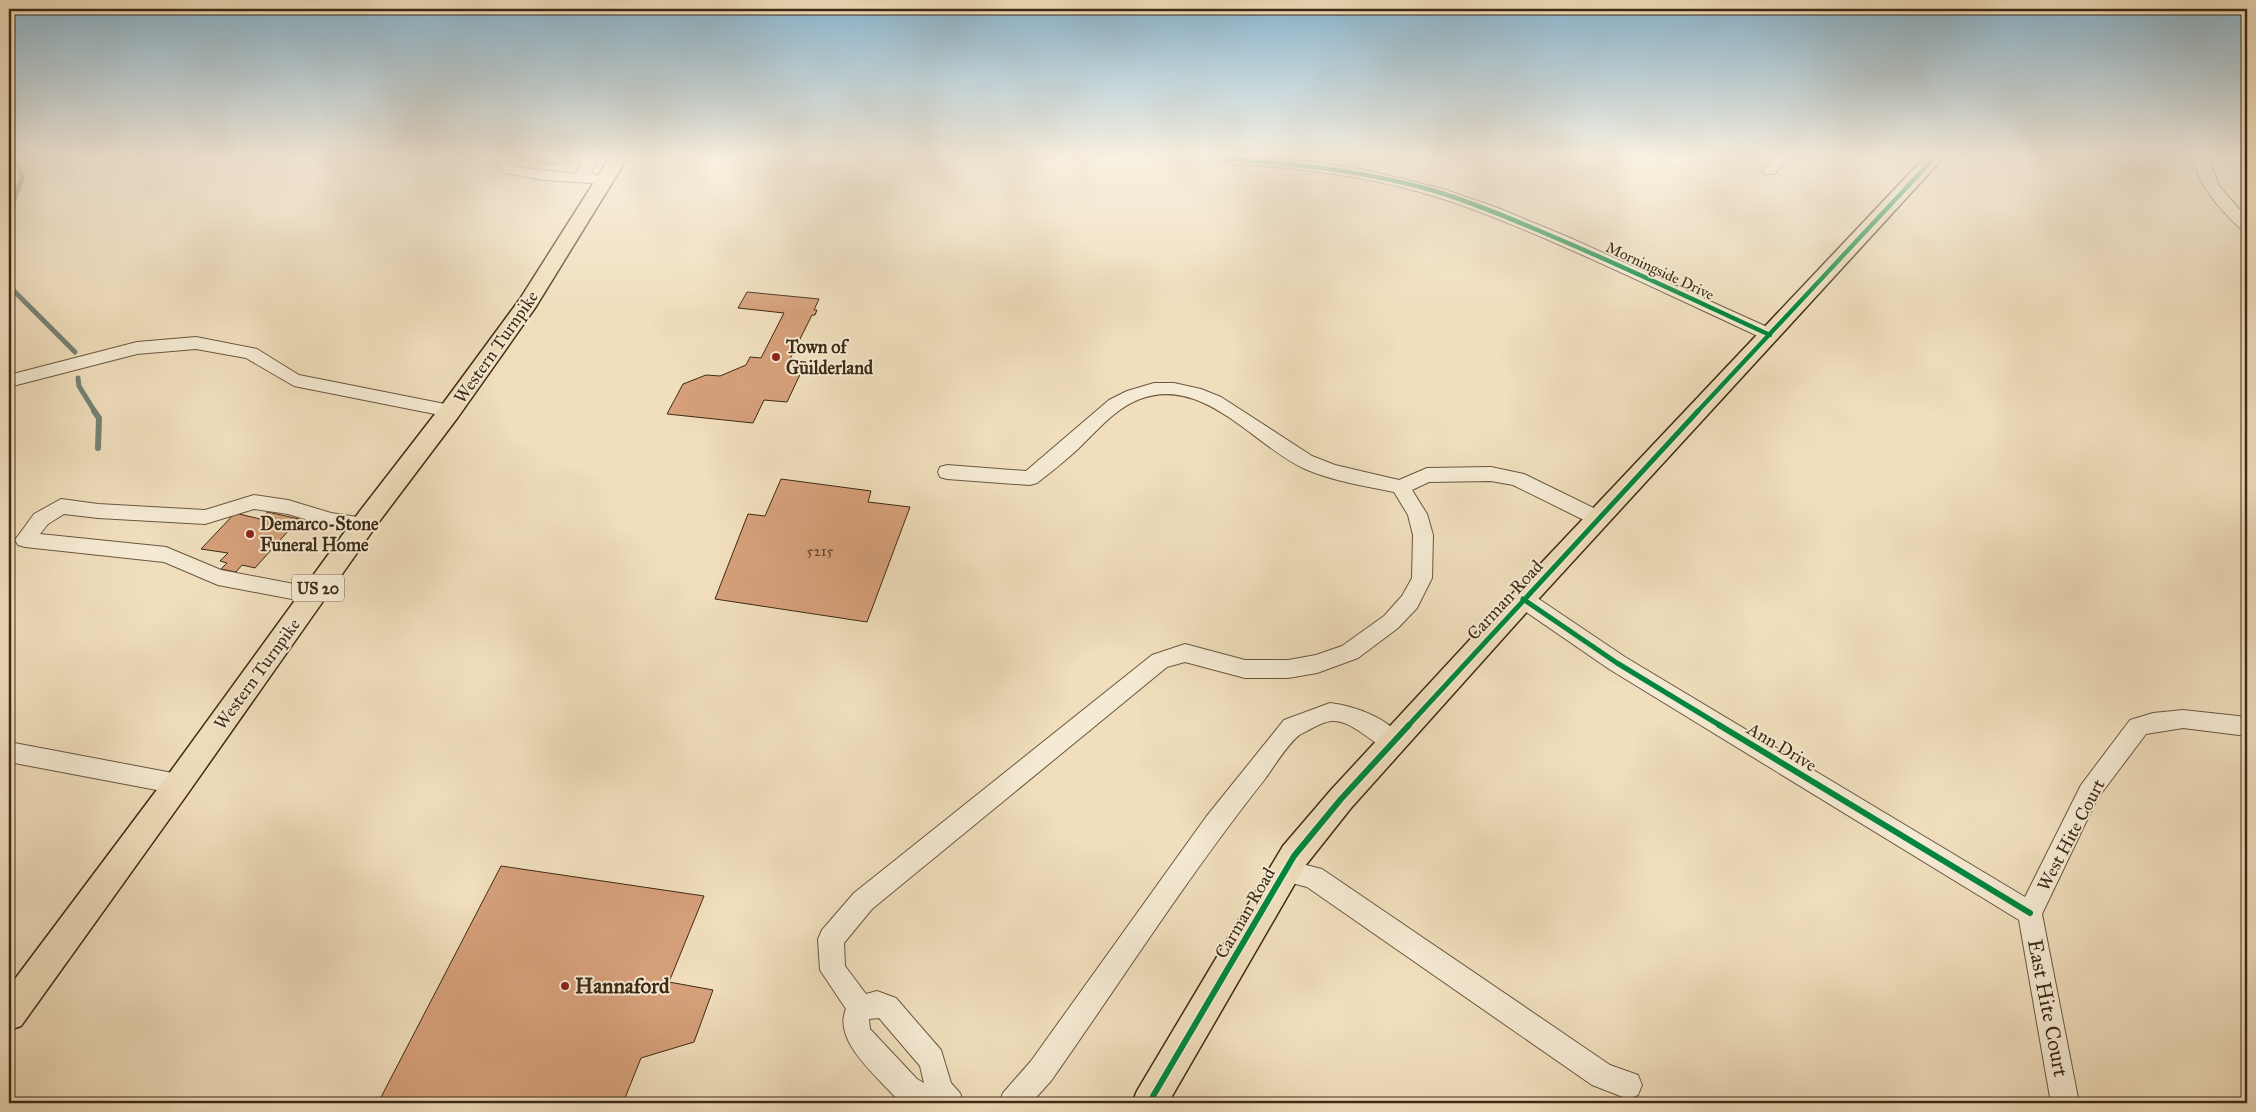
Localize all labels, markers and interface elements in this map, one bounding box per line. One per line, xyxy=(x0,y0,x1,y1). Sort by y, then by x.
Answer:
street label: Morningside Drive xyxy=(1603,238,1717,304)
street label: Western Turnpike xyxy=(449,286,543,408)
place label: Town of Guilderland xyxy=(785,336,874,379)
marker: Town of Guilderland xyxy=(770,351,782,363)
place label: Demarco-Stone Funeral Home xyxy=(260,513,379,556)
marker: Demarco-Stone Funeral Home xyxy=(244,528,256,540)
house number: 5215 xyxy=(806,542,834,560)
street label: Carman Road xyxy=(1462,555,1548,645)
road number: US 20 xyxy=(292,574,344,602)
street label: Western Turnpike xyxy=(209,614,305,734)
street label: Ann Drive xyxy=(1742,717,1821,776)
street label: West Hite Court xyxy=(2032,775,2110,894)
street label: Carman Road xyxy=(1210,864,1280,962)
street label: East Hite Court xyxy=(2022,937,2074,1080)
place label: Hannaford xyxy=(575,973,670,999)
marker: Hannaford xyxy=(559,980,571,992)

